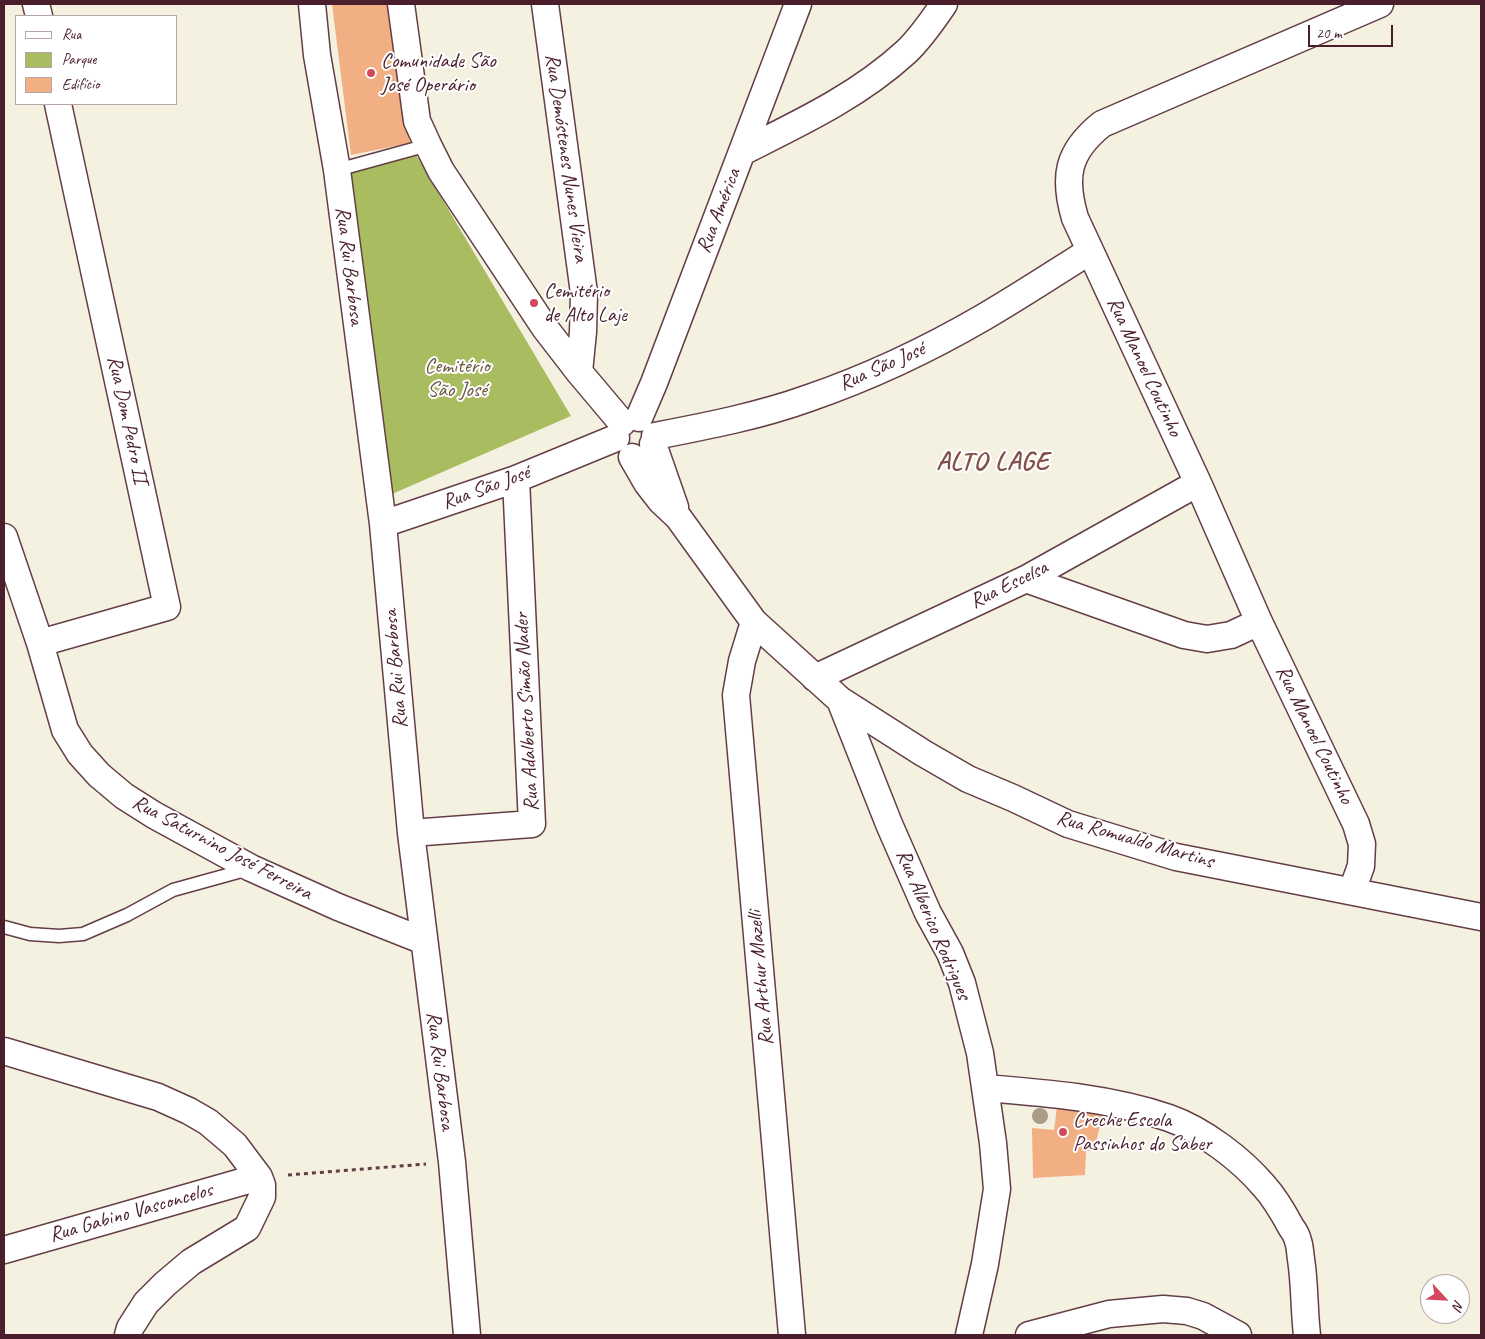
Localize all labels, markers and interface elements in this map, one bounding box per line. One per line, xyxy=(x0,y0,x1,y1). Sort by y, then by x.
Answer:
legend xyxy=(15,15,178,105)
scale bar xyxy=(1310,15,1395,47)
text: 20 m xyxy=(1316,24,1342,43)
text: Rua xyxy=(62,25,81,44)
place label: Comunidade São José Operário xyxy=(381,48,496,98)
text: Parque xyxy=(62,50,96,69)
street label: Rua Demóstenes Nunes Vieira xyxy=(539,52,593,264)
marker: Comunidade São José Operário xyxy=(365,67,377,79)
text: Edifício xyxy=(62,75,99,94)
street label: Rua América xyxy=(691,165,747,257)
street label: Rua Rui Barbosa xyxy=(329,205,369,327)
place label: Cemitério de Alto Laje xyxy=(544,278,627,328)
street label: Rua Manoel Coutinho xyxy=(1101,293,1187,441)
marker: Cemitério de Alto Laje xyxy=(528,297,540,309)
street label: Rua São José xyxy=(835,337,929,397)
park label: Cemitério São José xyxy=(424,353,490,403)
street label: Rua Dom Pedro II xyxy=(101,354,153,486)
district label: ALTO LAGE xyxy=(935,446,1051,478)
street label: Rua São José xyxy=(439,461,533,515)
street label: Rua Escelsa xyxy=(966,555,1052,615)
street label: Rua Rui Barbosa xyxy=(378,608,414,730)
street label: Rua Adalberto Simão Nader xyxy=(509,612,545,812)
street label: Rua Manoel Coutinho xyxy=(1270,662,1358,808)
street label: Rua Saturnino José Ferreira xyxy=(128,790,316,906)
street label: Rua Romualdo Martins xyxy=(1054,806,1216,874)
street label: Rua Alberico Rodrigues xyxy=(890,846,976,1004)
street label: Rua Arthur Mazelli xyxy=(743,909,779,1047)
street label: Rua Rui Barbosa xyxy=(420,1010,460,1132)
place label: Creche Escola Passinhos do Saber xyxy=(1073,1107,1212,1157)
marker: Creche Escola Passinhos do Saber xyxy=(1057,1126,1069,1138)
street label: Rua Gabino Vasconcelos xyxy=(47,1178,215,1248)
north arrow xyxy=(1420,1274,1470,1324)
text: N xyxy=(1449,1298,1468,1313)

